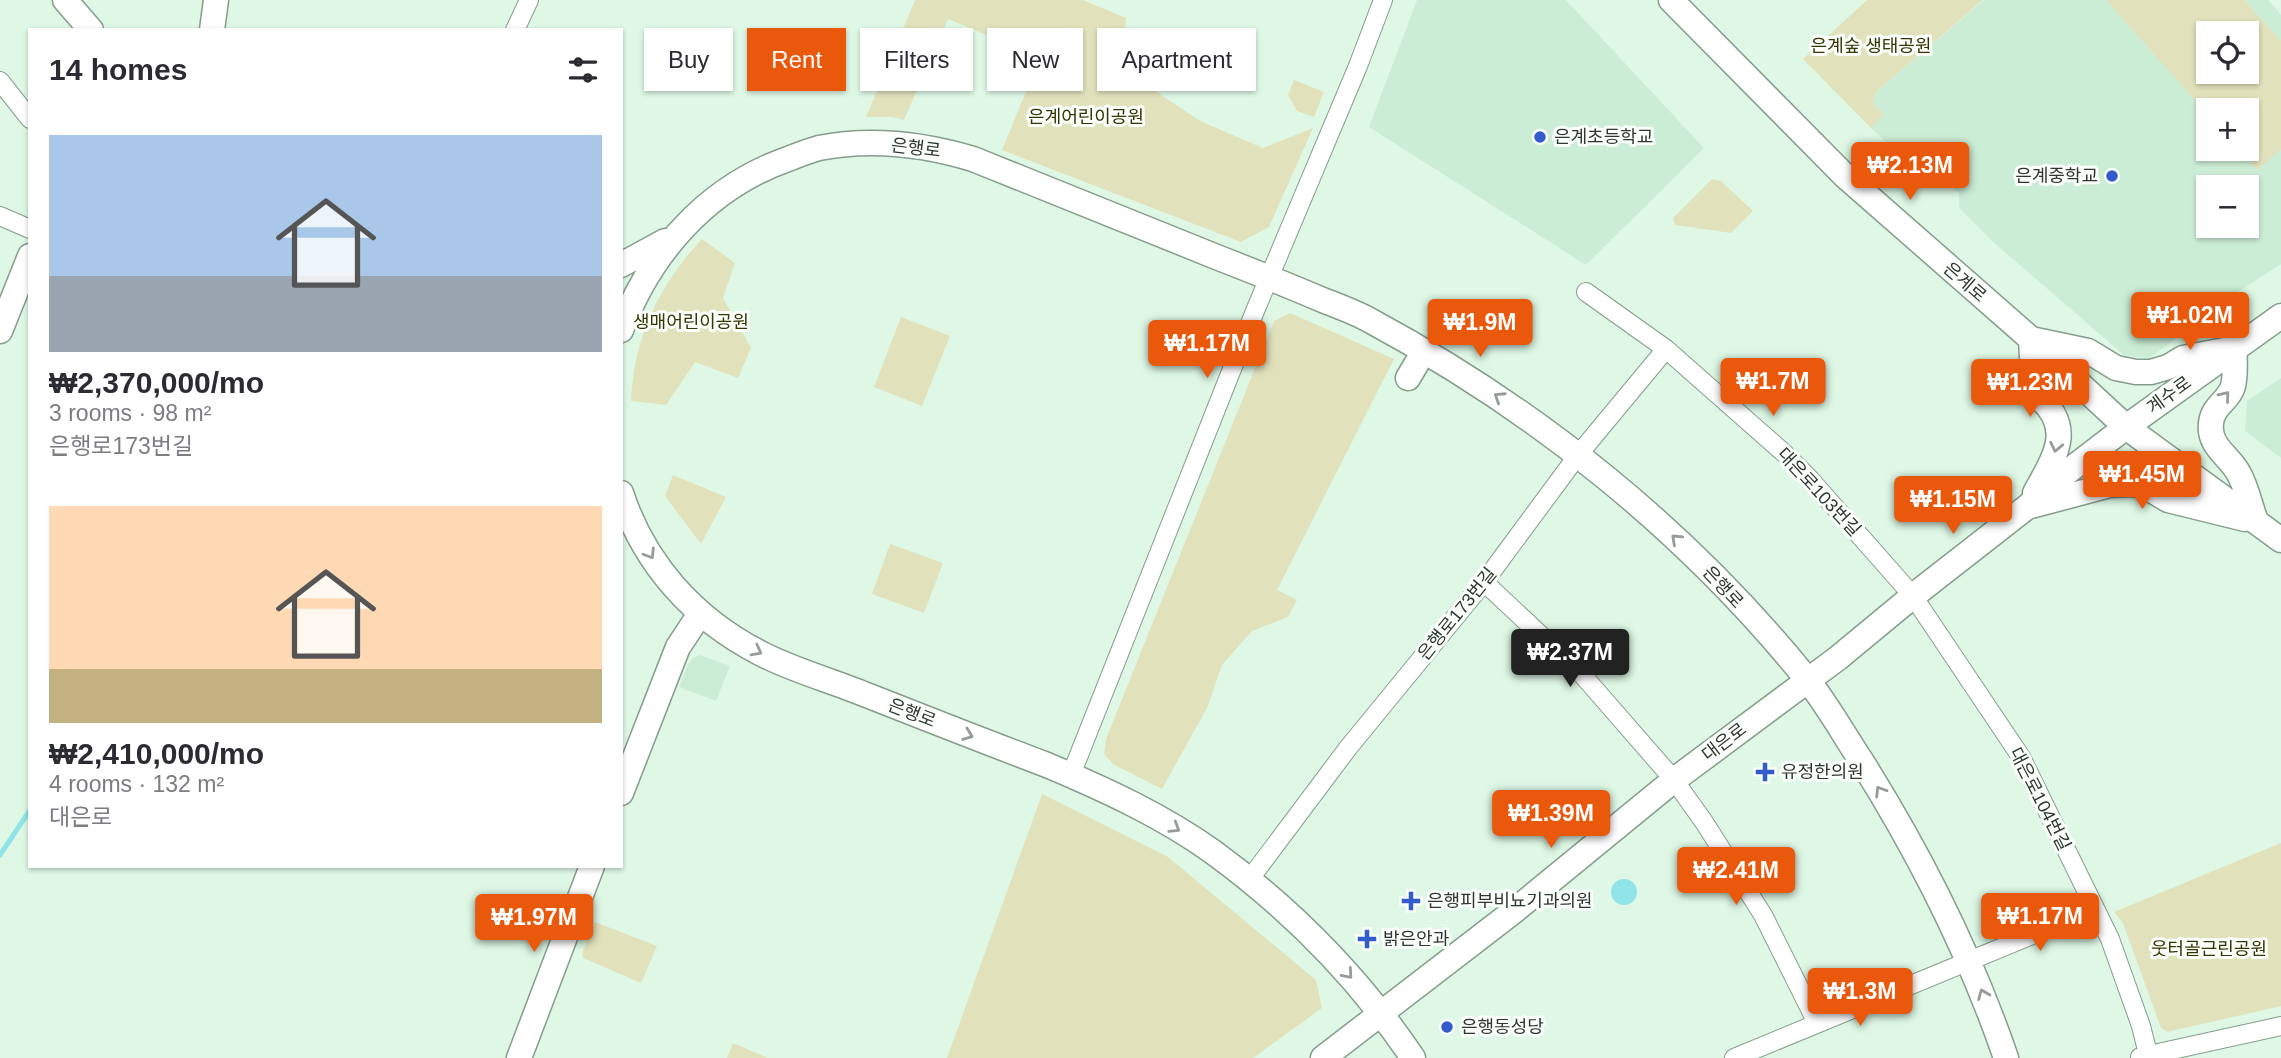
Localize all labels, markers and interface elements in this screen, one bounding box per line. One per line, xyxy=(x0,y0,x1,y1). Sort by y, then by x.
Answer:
map controls xyxy=(2196,21,2259,238)
button: locate xyxy=(2196,21,2259,84)
chip: Buy xyxy=(644,28,733,91)
chip: Rent xyxy=(747,28,846,91)
chip: Filters xyxy=(860,28,973,91)
chip: New xyxy=(987,28,1083,91)
chip: Apartment xyxy=(1097,28,1256,91)
park label: 은계숲 생태공원 xyxy=(1811,36,1931,56)
icon: filters xyxy=(564,51,602,89)
text: 14 homes xyxy=(49,53,187,86)
button: + xyxy=(2196,98,2259,161)
park label: 은계어린이공원 xyxy=(1028,107,1144,127)
place label: 은계초등학교 xyxy=(1554,127,1653,147)
marker: 은계초등학교 xyxy=(1532,129,1548,145)
street label: 은행로 xyxy=(890,135,942,161)
pin: ₩2.13M xyxy=(1853,142,1967,202)
text: ₩2.13M xyxy=(1867,152,1953,178)
place label: 은계중학교 xyxy=(2015,166,2098,186)
marker: 은계중학교 xyxy=(2104,168,2120,184)
button: − xyxy=(2196,175,2259,238)
icon: home xyxy=(263,180,389,306)
street label: 은계로 xyxy=(1940,258,1990,306)
pin: ₩1.02M xyxy=(2133,292,2247,352)
pin: ₩1.9M xyxy=(1431,300,1529,359)
text: ₩1.02M xyxy=(2147,302,2233,328)
text: ₩1.9M xyxy=(1444,309,1516,335)
park label: 생매어린이공원 xyxy=(633,312,749,332)
pin: ₩1.17M xyxy=(1150,320,1264,380)
text: ₩1.17M xyxy=(1164,330,1250,356)
pin: ₩1.7M xyxy=(1724,358,1822,418)
pin: ₩1.23M xyxy=(1973,360,2087,419)
text: ₩2,370,000/mo xyxy=(49,366,264,399)
text: ₩1.7M xyxy=(1737,368,1809,394)
text: ₩1.23M xyxy=(1987,369,2073,395)
street label: 계수로 xyxy=(2143,372,2195,418)
one-way arrow xyxy=(2217,392,2230,404)
one-way arrow xyxy=(1494,393,1507,406)
text: 3 rooms · 98 m² xyxy=(49,400,211,426)
text: 은행로173번길 xyxy=(49,433,193,459)
one-way arrow xyxy=(2049,441,2064,453)
street label: 대은로103번길 xyxy=(1773,444,1865,540)
pin: ₩1.45M xyxy=(2085,452,2199,511)
text: ₩1.45M xyxy=(2099,461,2185,487)
pin: ₩1.15M xyxy=(1896,476,2010,536)
text: ₩1.15M xyxy=(1910,486,1996,512)
one-way arrow xyxy=(1671,535,1684,548)
one-way arrow xyxy=(642,547,655,560)
icon: home xyxy=(263,551,389,677)
street label: 은행로 xyxy=(1699,562,1747,612)
street label: 은행로173번길 xyxy=(1414,564,1500,664)
pin: ₩2.37M xyxy=(1513,630,1627,689)
text: ₩2.37M xyxy=(1527,639,1613,665)
one-way arrow xyxy=(750,643,762,656)
street label: 은행로 xyxy=(885,695,939,731)
street label: 대은로 xyxy=(1698,719,1750,765)
one-way arrow xyxy=(962,726,974,740)
text: ₩2,410,000/mo xyxy=(49,737,264,770)
street label: 대은로104번길 xyxy=(2005,744,2075,854)
marker: 유정한의원 xyxy=(1755,762,1775,782)
place label: 유정한의원 xyxy=(1781,762,1864,782)
text: 4 rooms · 132 m² xyxy=(49,771,224,797)
one-way arrow xyxy=(1875,786,1888,799)
pin: ₩1.39M xyxy=(1494,790,1608,850)
text: ₩1.39M xyxy=(1508,800,1594,826)
text: 대은로 xyxy=(49,804,112,830)
one-way arrow xyxy=(1168,820,1181,833)
pin: ₩2.41M xyxy=(1679,848,1793,907)
text: ₩2.41M xyxy=(1693,857,1779,883)
marker: 은행피부비뇨기과의원 xyxy=(1401,891,1421,911)
place label: 은행피부비뇨기과의원 xyxy=(1427,891,1593,911)
pin: ₩1.97M xyxy=(477,894,591,954)
pin: ₩1.17M xyxy=(1983,894,2097,953)
text: ₩1.17M xyxy=(1997,903,2083,929)
text: ₩1.97M xyxy=(491,904,577,930)
marker: 밝은안과 xyxy=(1357,929,1377,949)
place label: 밝은안과 xyxy=(1383,929,1450,949)
park label: 웃터골근린공원 xyxy=(2151,939,2267,959)
one-way arrow xyxy=(1340,966,1352,979)
pin: ₩1.3M xyxy=(1811,968,1909,1028)
text: ₩1.3M xyxy=(1824,978,1896,1004)
one-way arrow xyxy=(1978,988,1992,1000)
place label: 은행동성당 xyxy=(1461,1017,1544,1037)
marker: 은행동성당 xyxy=(1439,1019,1455,1035)

